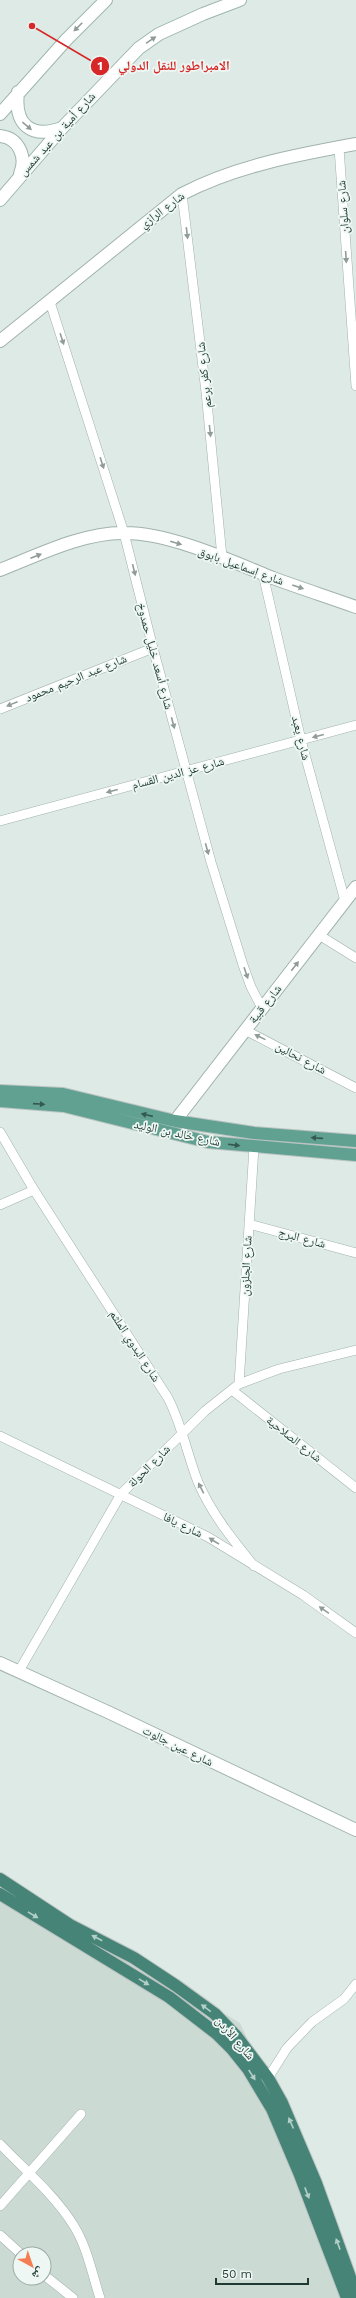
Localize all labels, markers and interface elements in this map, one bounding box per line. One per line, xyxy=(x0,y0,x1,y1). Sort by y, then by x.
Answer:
one-way arrow xyxy=(73,23,83,32)
one-way arrow xyxy=(146,36,156,44)
callout: الامبراطور للنقل الدولي xyxy=(90,53,237,78)
text: الامبراطور للنقل الدولي xyxy=(118,58,230,76)
text: 1 xyxy=(97,59,103,73)
street label: شارع أمية بن عبد شمس xyxy=(16,89,99,179)
one-way arrow xyxy=(22,121,32,130)
street label: شارع سلوان xyxy=(334,180,353,234)
street label: شارع الرازي xyxy=(137,189,189,234)
one-way arrow xyxy=(184,227,190,239)
one-way arrow xyxy=(343,251,350,263)
one-way arrow xyxy=(59,334,65,346)
street label: شارع كفر برعم xyxy=(194,341,215,409)
one-way arrow xyxy=(206,425,213,437)
one-way arrow xyxy=(99,458,105,470)
one-way arrow xyxy=(170,540,182,546)
street label: شارع إسماعيل بابوق xyxy=(196,544,286,589)
one-way arrow xyxy=(31,552,43,558)
one-way arrow xyxy=(131,564,137,577)
one-way arrow xyxy=(293,584,305,590)
street label: شارع أسعد خليل حمدوخ xyxy=(133,601,176,711)
street label: شارع عبد الرحيم محمود xyxy=(23,651,129,706)
one-way arrow xyxy=(7,701,18,707)
street label: شارع يعبد xyxy=(288,714,313,762)
one-way arrow xyxy=(170,718,176,730)
one-way arrow xyxy=(312,733,325,739)
street label: شارع عز الدين القسام xyxy=(130,754,226,793)
one-way arrow xyxy=(106,788,118,794)
one-way arrow xyxy=(204,843,210,855)
one-way arrow xyxy=(290,961,299,972)
one-way arrow xyxy=(243,967,249,979)
street label: شارع قبية xyxy=(246,982,285,1027)
one-way arrow xyxy=(254,1034,265,1040)
street label: شارع نحالين xyxy=(273,1039,329,1078)
one-way arrow xyxy=(33,1101,45,1108)
one-way arrow xyxy=(141,1111,153,1117)
street label: شارع خالد بن الوليد xyxy=(132,1117,222,1150)
one-way arrow xyxy=(311,1134,323,1141)
one-way arrow xyxy=(228,1142,240,1148)
street label: شارع البرج xyxy=(277,1225,327,1252)
street label: شارع الجلزون xyxy=(237,1235,256,1297)
street label: شارع البدوي الملثم xyxy=(104,1308,163,1386)
street label: شارع الصلاحية xyxy=(263,1413,325,1466)
street label: شارع الحولة xyxy=(125,1442,174,1491)
one-way arrow xyxy=(198,1482,204,1493)
street label: شارع يافا xyxy=(161,1509,205,1541)
one-way arrow xyxy=(209,1537,219,1545)
one-way arrow xyxy=(319,1606,330,1614)
street label: شارع عين جالوت xyxy=(140,1723,216,1770)
one-way arrow xyxy=(28,1911,38,1919)
one-way arrow xyxy=(91,1935,103,1941)
one-way arrow xyxy=(139,1978,149,1986)
one-way arrow xyxy=(201,2004,212,2012)
street label: شارع الأردن xyxy=(212,2014,258,2063)
one-way arrow xyxy=(249,2069,256,2081)
one-way arrow xyxy=(288,2117,294,2128)
one-way arrow xyxy=(305,2187,311,2199)
one-way arrow xyxy=(334,2238,340,2250)
north arrow xyxy=(12,2246,52,2286)
scale bar xyxy=(216,2260,308,2286)
text: ش xyxy=(29,2264,47,2282)
text: 50 m xyxy=(222,2267,252,2281)

